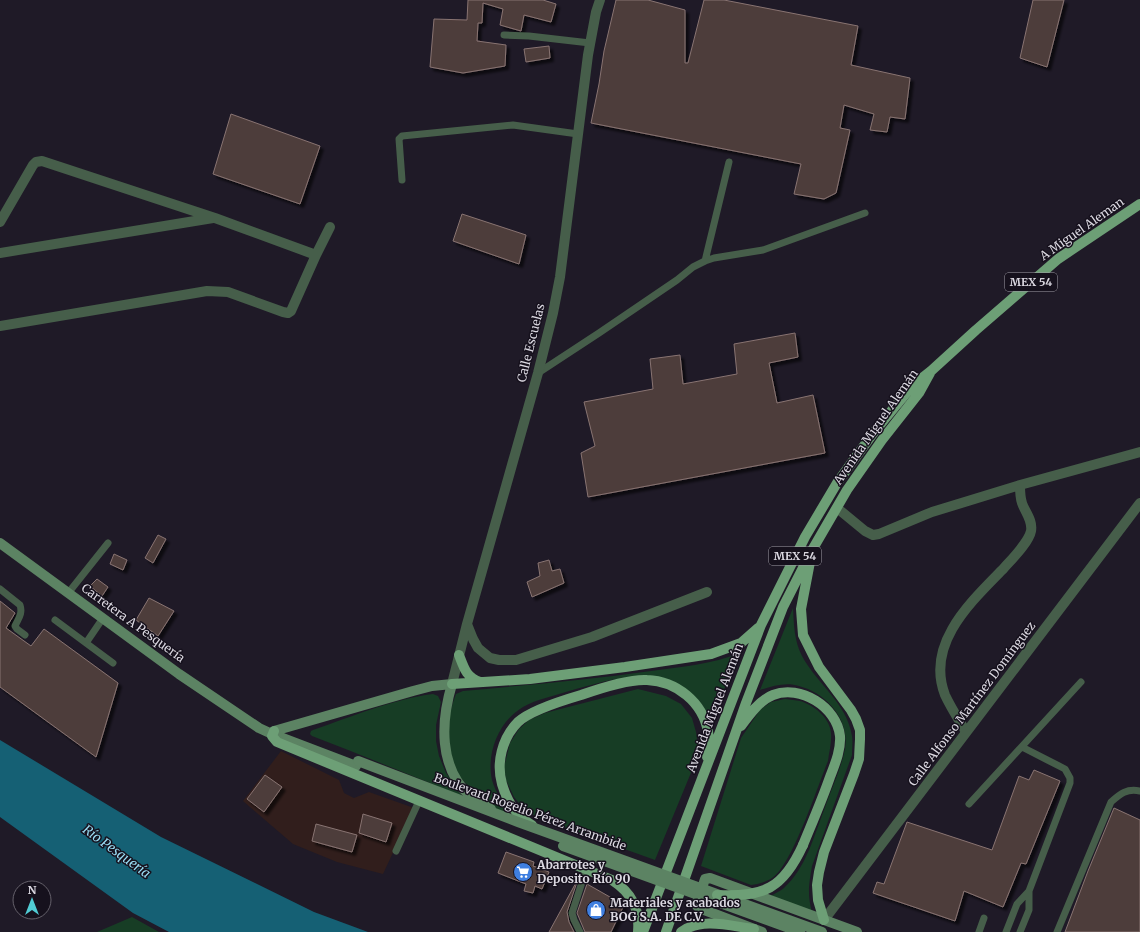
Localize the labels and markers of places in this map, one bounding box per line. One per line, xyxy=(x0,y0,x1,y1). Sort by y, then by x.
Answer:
place label: Abarrotes y Deposito Río 90 xyxy=(536,857,631,886)
supermarket icon: Abarrotes y Deposito Río 90 xyxy=(512,861,534,883)
place label: Materiales y acabados BOG S.A. DE C.V. xyxy=(610,895,740,924)
shop icon: Materiales y acabados BOG S.A. DE C.V. xyxy=(585,899,607,921)

